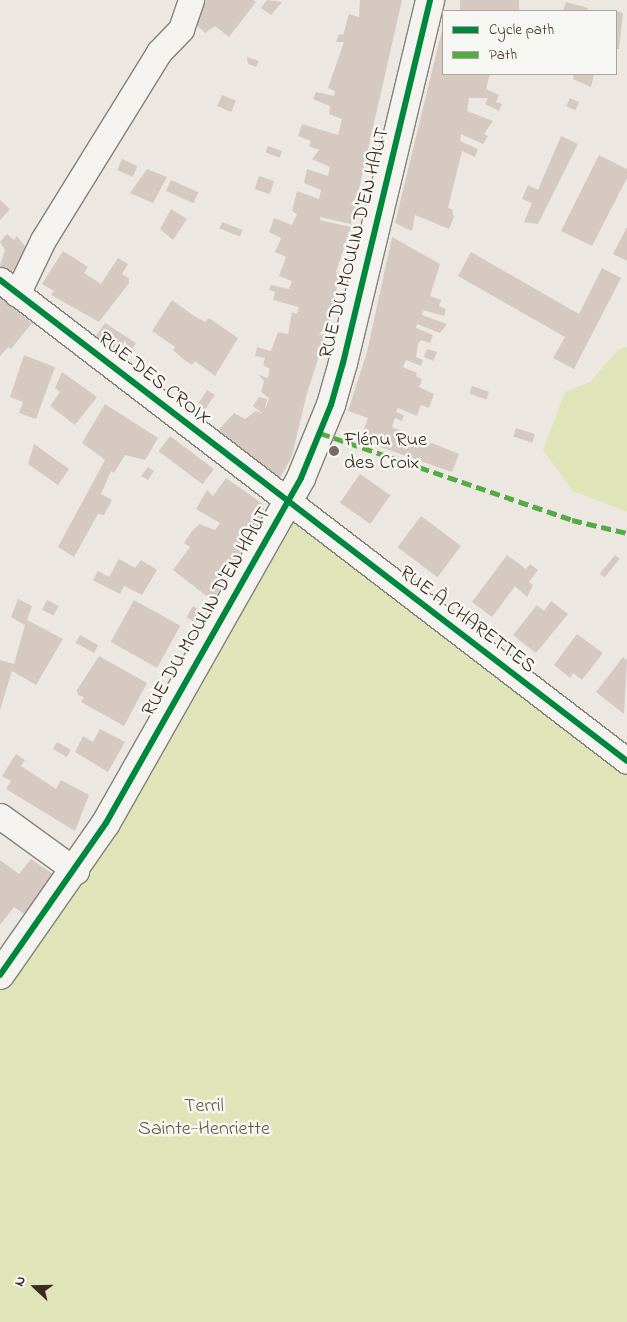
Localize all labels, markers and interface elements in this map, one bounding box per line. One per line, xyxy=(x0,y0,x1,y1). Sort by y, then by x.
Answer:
legend xyxy=(442,10,617,75)
text: Cycle path xyxy=(489,19,554,41)
text: Path xyxy=(489,44,517,66)
street label: RUE DU MOULIN D'EN HAUT xyxy=(315,125,395,361)
street label: RUE DES CROIX xyxy=(93,327,215,431)
place label: Flénu Rue des Croix xyxy=(344,428,427,475)
marker: Flénu Rue des Croix xyxy=(328,445,340,457)
street label: RUE DU MOULIN D'EN HAUT xyxy=(137,503,277,721)
street label: RUE À CHARETTES xyxy=(394,561,540,679)
park label: Terril Sainte-Henriette xyxy=(138,1095,270,1142)
north arrow xyxy=(10,1262,60,1312)
text: N xyxy=(9,1273,32,1290)

